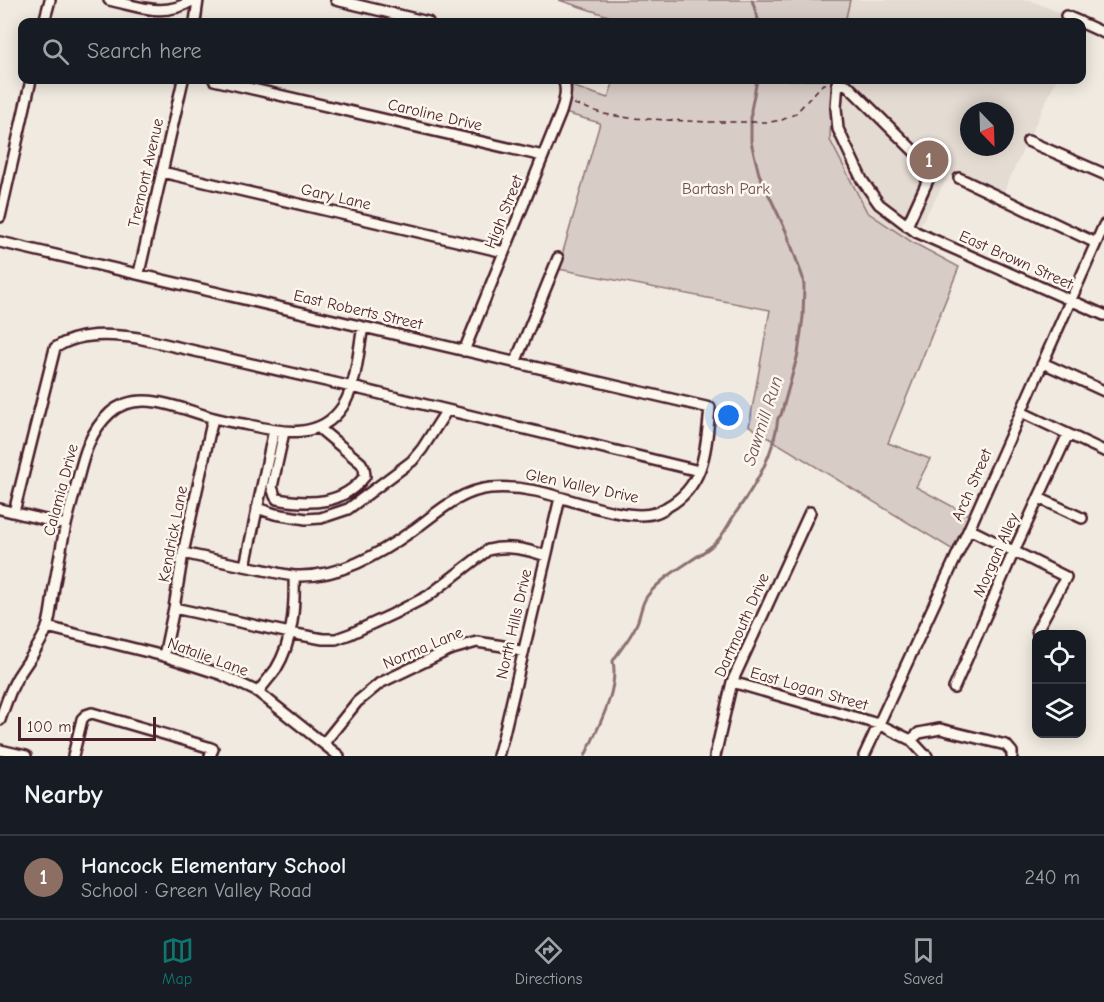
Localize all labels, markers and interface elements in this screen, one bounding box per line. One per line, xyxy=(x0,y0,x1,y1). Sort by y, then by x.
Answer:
search box xyxy=(18,18,1086,84)
icon: search xyxy=(39,35,72,68)
text: Search here xyxy=(87,38,202,64)
street label: Caroline Drive xyxy=(386,95,484,135)
north arrow xyxy=(960,102,1014,156)
street label: Tremont Avenue xyxy=(125,117,167,229)
pin: 1 xyxy=(910,138,948,182)
street label: High Street xyxy=(481,172,527,251)
street label: Gary Lane xyxy=(299,180,373,214)
park label: Bartash Park xyxy=(682,180,770,198)
street label: East Brown Street xyxy=(956,227,1076,293)
street label: East Roberts Street xyxy=(292,286,425,334)
water label: Sawmill Run xyxy=(739,374,787,468)
your location xyxy=(714,401,743,430)
street label: Calamia Drive xyxy=(40,442,82,538)
street label: Arch Street xyxy=(948,446,996,524)
street label: Glen Valley Drive xyxy=(524,465,640,507)
street label: Kendrick Lane xyxy=(155,484,191,584)
street label: Morgan Alley xyxy=(969,509,1023,600)
street label: North Hills Drive xyxy=(493,567,535,681)
street label: Dartmouth Drive xyxy=(711,570,773,680)
street label: Norma Lane xyxy=(380,623,466,673)
map controls xyxy=(1032,630,1086,738)
button: locate xyxy=(1032,630,1086,684)
street label: Natalie Lane xyxy=(165,634,251,680)
street label: East Logan Street xyxy=(748,664,870,715)
button: layers xyxy=(1032,684,1086,738)
scale bar xyxy=(18,714,156,742)
text: 100 m xyxy=(27,718,71,736)
text: Nearby xyxy=(24,780,103,810)
text: Hancock Elementary School xyxy=(81,853,346,879)
text: 1 xyxy=(40,866,47,889)
text: 240 m xyxy=(1025,866,1080,889)
text: School · Green Valley Road xyxy=(81,879,312,902)
tab: Map xyxy=(161,934,194,988)
tab: Directions xyxy=(515,934,582,988)
tab: Saved xyxy=(903,934,943,988)

